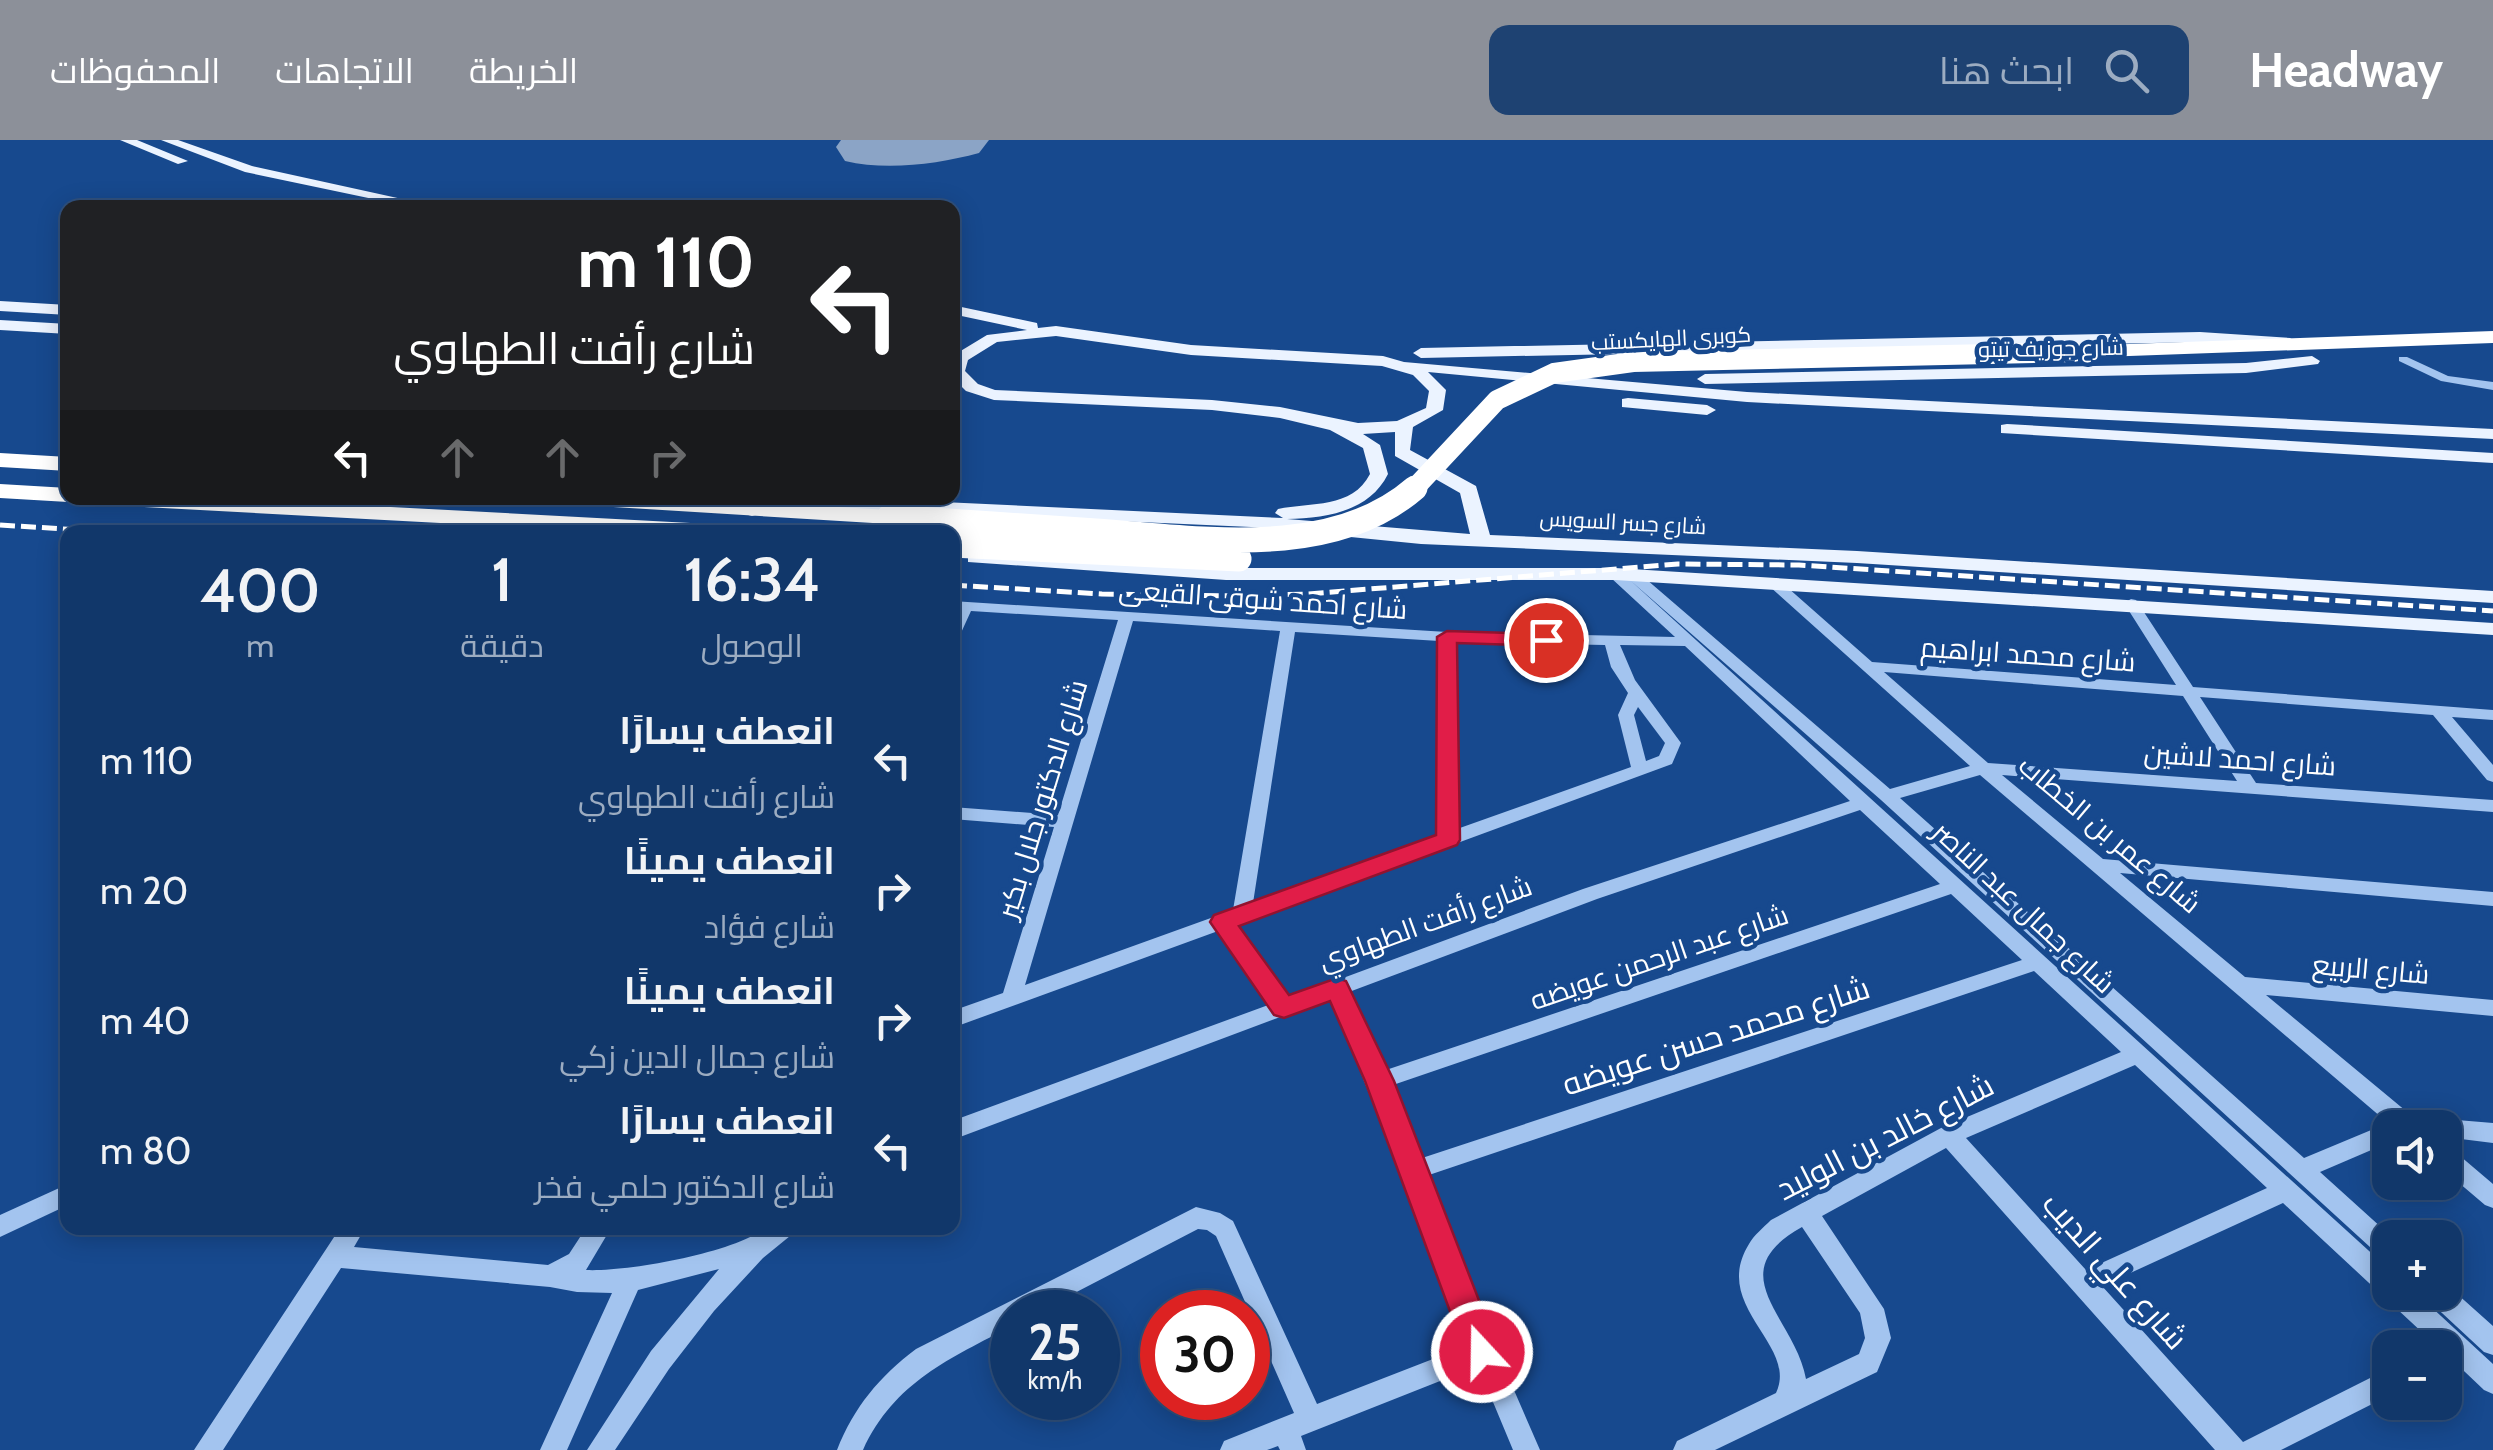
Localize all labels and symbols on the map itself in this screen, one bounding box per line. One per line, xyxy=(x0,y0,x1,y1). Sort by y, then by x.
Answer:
street label: كوبرى الهايكستب xyxy=(1590,321,1752,356)
street label: شارع جوزيف تيتو xyxy=(1978,334,2124,364)
street label: شارع جسر السويس xyxy=(1539,505,1707,541)
street label: شارع احمد شوقى القيعى xyxy=(1117,572,1409,628)
pin xyxy=(1504,598,1589,683)
street label: شارع محمد ابراهيم xyxy=(1919,630,2137,681)
street label: شارع الدكتور جلال بكير xyxy=(989,675,1096,925)
street label: شارع احمد لاشين xyxy=(2143,735,2337,785)
street label: شارع عمر بن الخطاب xyxy=(2011,748,2208,922)
street label: شارع جمال عبد الناصر xyxy=(1923,813,2122,1002)
street label: شارع رأفت الطهاوي xyxy=(1314,869,1538,982)
street label: شارع عبد الرحمن عويضه xyxy=(1525,897,1793,1019)
street label: شارع الربيع xyxy=(2311,947,2431,993)
street label: شارع محمد حسن عويضه xyxy=(1557,967,1875,1107)
street label: شارع خالد بن الوليد xyxy=(1770,1065,2001,1211)
street label: شارع علي الديب xyxy=(2030,1184,2196,1361)
speed limit sign: 30 xyxy=(1140,1290,1270,1420)
position arrow xyxy=(1430,1300,1534,1404)

